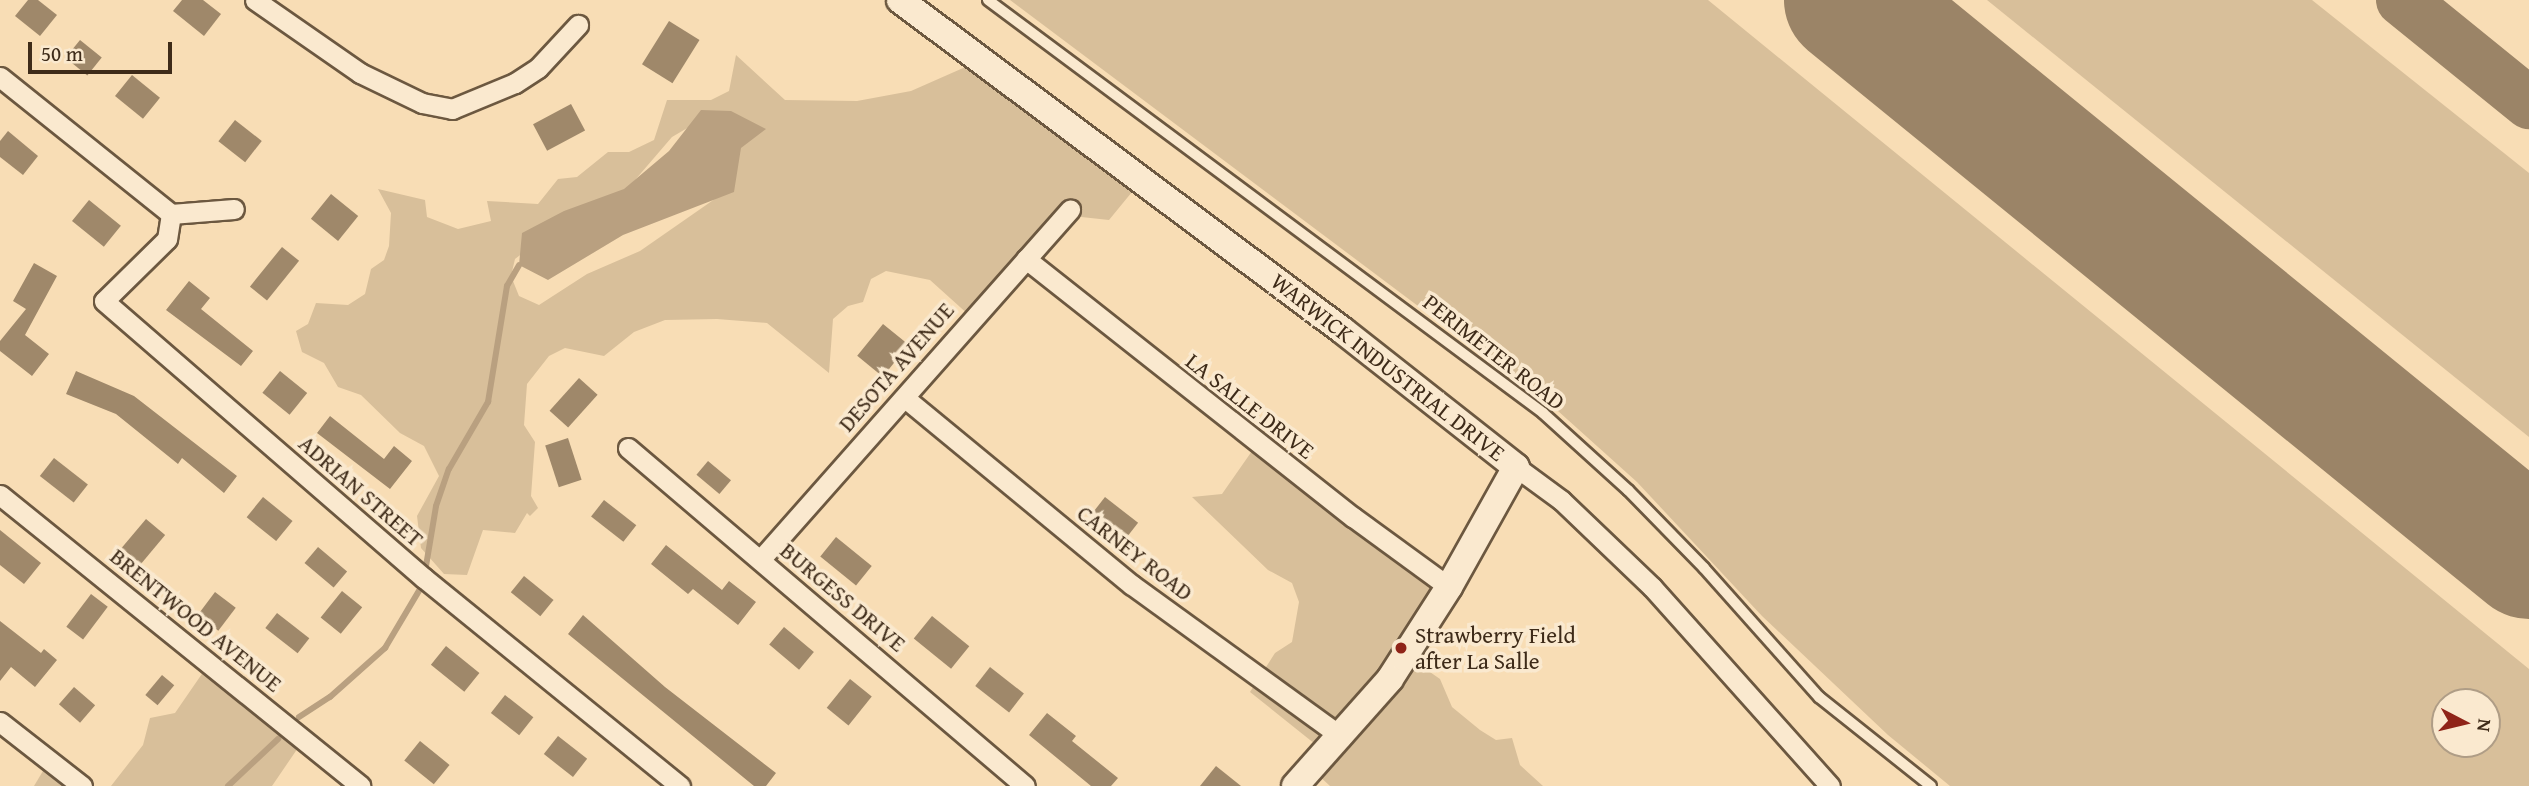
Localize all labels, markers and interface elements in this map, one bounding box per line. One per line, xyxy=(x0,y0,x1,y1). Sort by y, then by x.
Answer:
scale bar xyxy=(32,28,175,72)
text: 50 m xyxy=(41,38,83,69)
street label: WARWICK INDUSTRIAL DRIVE xyxy=(1266,267,1510,467)
street label: PERIMETER ROAD xyxy=(1418,288,1570,416)
street label: DESOTA AVENUE xyxy=(832,297,960,437)
street label: LA SALLE DRIVE xyxy=(1180,347,1320,465)
street label: ADRIAN STREET xyxy=(293,429,429,553)
street label: CARNEY ROAD xyxy=(1072,499,1198,607)
street label: BURGESS DRIVE xyxy=(775,537,911,657)
street label: BRENTWOOD AVENUE xyxy=(105,542,287,698)
place label: Strawberry Field after La Salle xyxy=(1415,621,1576,675)
marker: Strawberry Field after La Salle xyxy=(1393,640,1409,656)
north arrow xyxy=(2431,688,2501,758)
text: N xyxy=(2470,717,2500,733)

